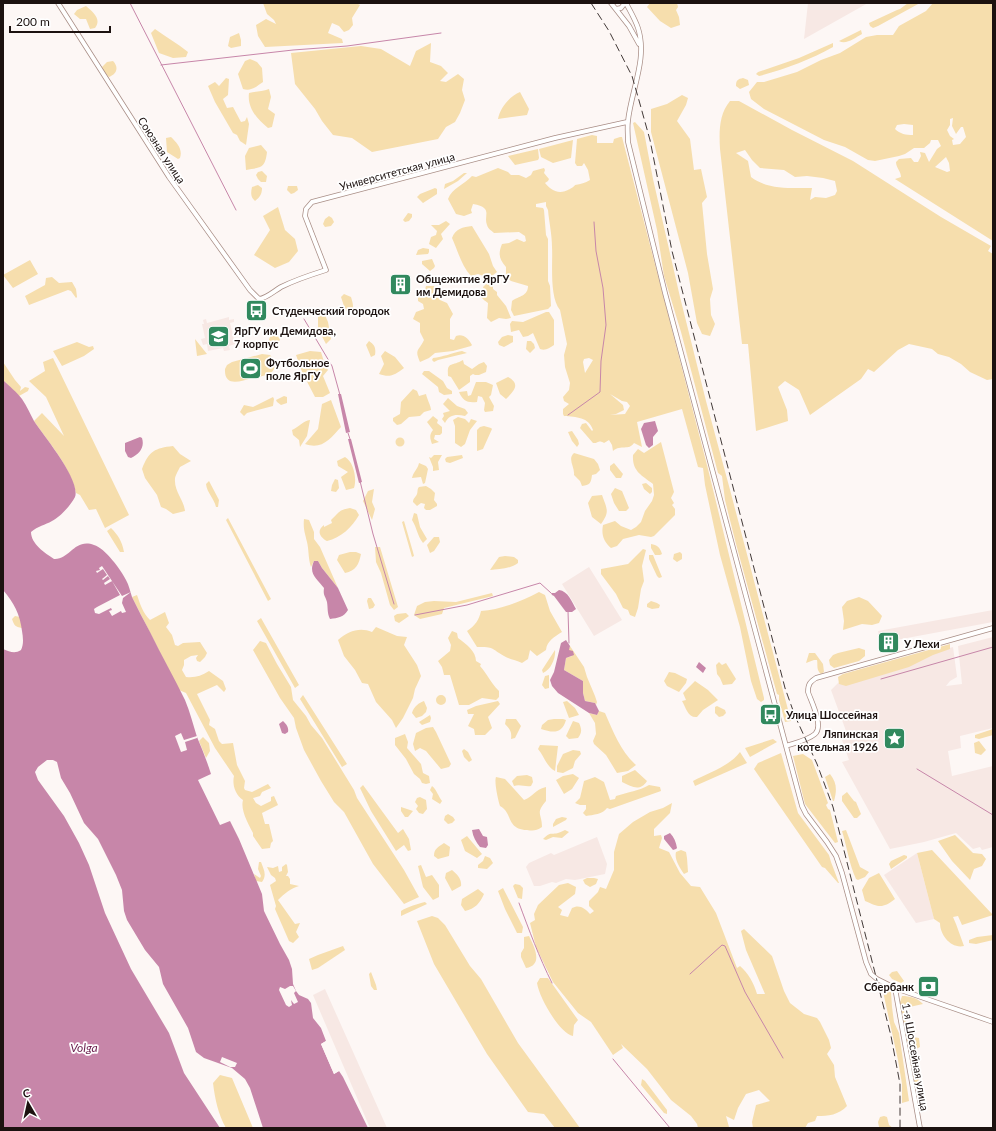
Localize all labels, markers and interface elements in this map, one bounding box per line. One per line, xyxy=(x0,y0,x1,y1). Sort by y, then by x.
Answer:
scale bar xyxy=(10,8,110,34)
text: 200 m xyxy=(16,14,50,29)
street label: Союзная улица xyxy=(136,114,188,186)
street label: Университетская улица xyxy=(338,149,456,193)
building icon: Общежитие ЯрГУ им Демидова xyxy=(388,271,414,297)
place label: Общежитие ЯрГУ им Демидова xyxy=(416,272,510,298)
bus stop icon: Студенческий городок xyxy=(243,297,269,323)
place label: Студенческий городок xyxy=(272,304,390,317)
school or university icon: ЯрГУ им Демидова, 7 корпус xyxy=(206,323,232,349)
place label: ЯрГУ им Демидова, 7 корпус xyxy=(233,324,336,350)
sports icon: Футбольное поле ЯрГУ xyxy=(237,355,263,381)
place label: Футбольное поле ЯрГУ xyxy=(266,356,329,382)
building icon: У Лехи xyxy=(876,630,902,656)
place label: У Лехи xyxy=(903,637,940,650)
bus stop icon: Улица Шоссейная xyxy=(758,701,784,727)
place label: Улица Шоссейная xyxy=(785,708,878,721)
place icon: Ляпинская котельная 1926 xyxy=(881,726,907,752)
place label: Ляпинская котельная 1926 xyxy=(797,727,879,753)
bank icon: Сбербанк xyxy=(916,973,942,999)
place label: Сбербанк xyxy=(864,980,914,993)
street label: 1-я Шоссейная улица xyxy=(900,1002,932,1112)
water label: Volga xyxy=(70,1040,98,1055)
north arrow xyxy=(8,1083,48,1123)
text: С xyxy=(22,1086,32,1100)

